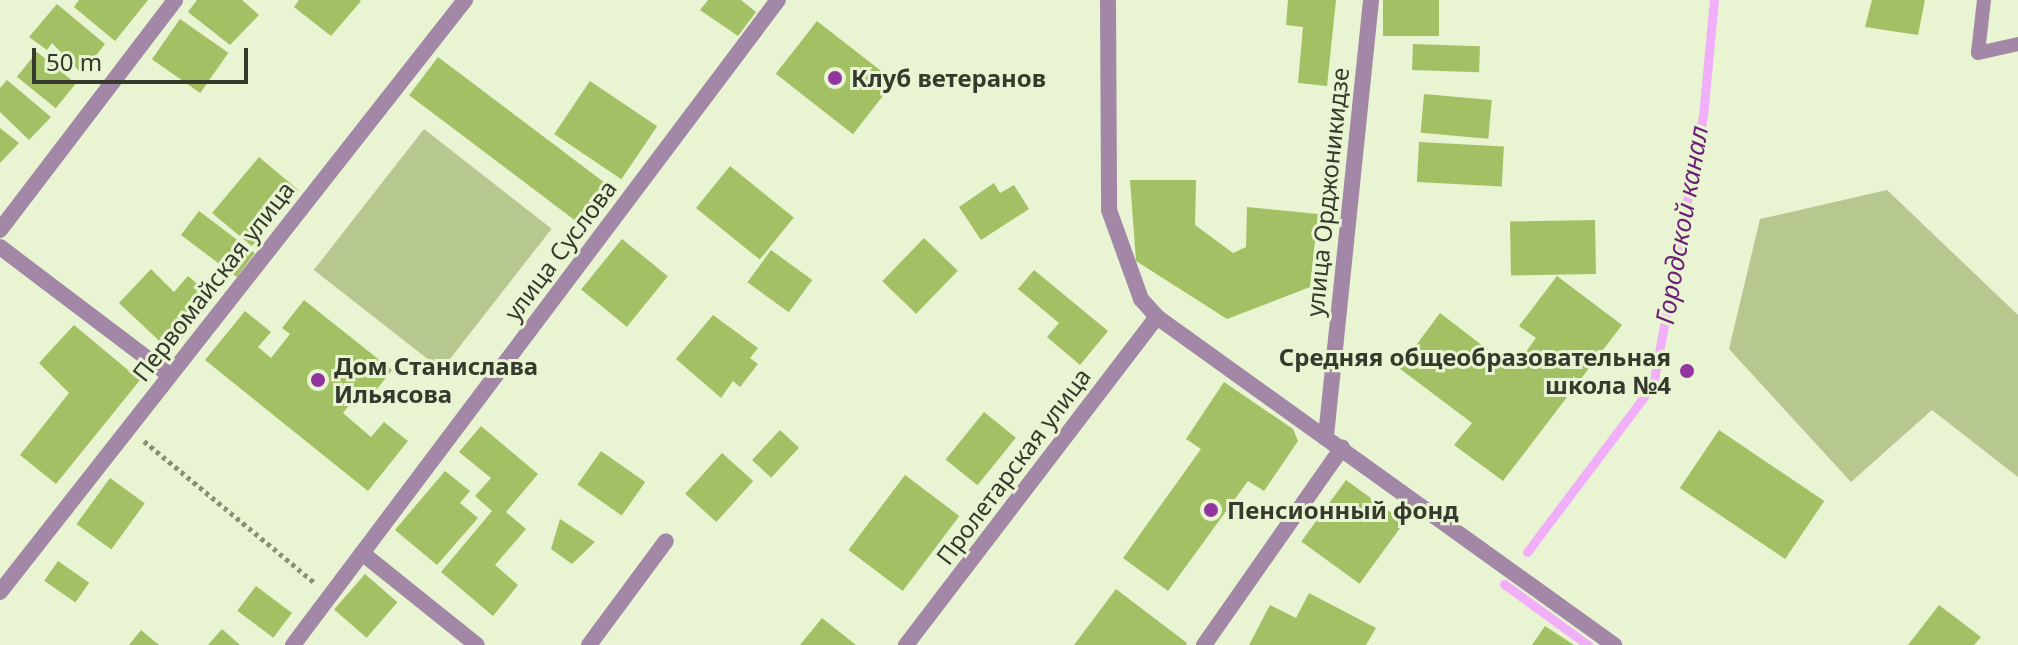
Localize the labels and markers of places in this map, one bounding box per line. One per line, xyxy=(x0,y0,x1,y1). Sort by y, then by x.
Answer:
place label: Клуб ветеранов xyxy=(851,64,1046,92)
marker: Клуб ветеранов xyxy=(826,69,844,87)
place label: Средняя общеобразовательная школа №4 xyxy=(1279,343,1671,399)
place label: Дом Станислава Ильясова xyxy=(334,352,538,408)
marker: Средняя общеобразовательная школа №4 xyxy=(1678,362,1696,380)
marker: Дом Станислава Ильясова xyxy=(309,371,327,389)
place label: Пенсионный фонд xyxy=(1227,496,1458,524)
marker: Пенсионный фонд xyxy=(1202,501,1220,519)

